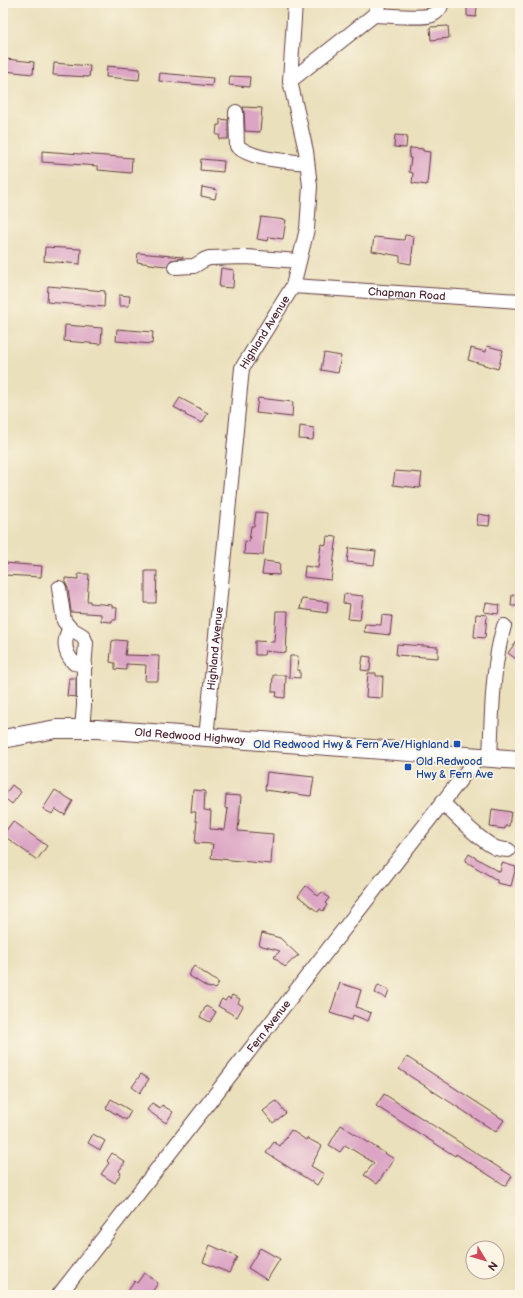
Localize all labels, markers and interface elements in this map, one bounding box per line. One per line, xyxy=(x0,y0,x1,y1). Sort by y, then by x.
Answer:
street label: Chapman Road xyxy=(368,284,446,303)
street label: Highland Avenue xyxy=(237,293,292,371)
street label: Highland Avenue xyxy=(204,605,225,691)
street label: Old Redwood Highway xyxy=(134,725,246,746)
place label: Old Redwood Hwy & Fern Ave/Highland xyxy=(253,738,449,751)
marker: Old Redwood Hwy & Fern Ave/Highland xyxy=(452,739,462,749)
place label: Old Redwood Hwy & Fern Ave xyxy=(416,755,494,781)
marker: Old Redwood Hwy & Fern Ave xyxy=(403,762,413,772)
street label: Fern Avenue xyxy=(244,997,293,1055)
north arrow xyxy=(465,1240,505,1280)
text: N xyxy=(485,1259,500,1273)

